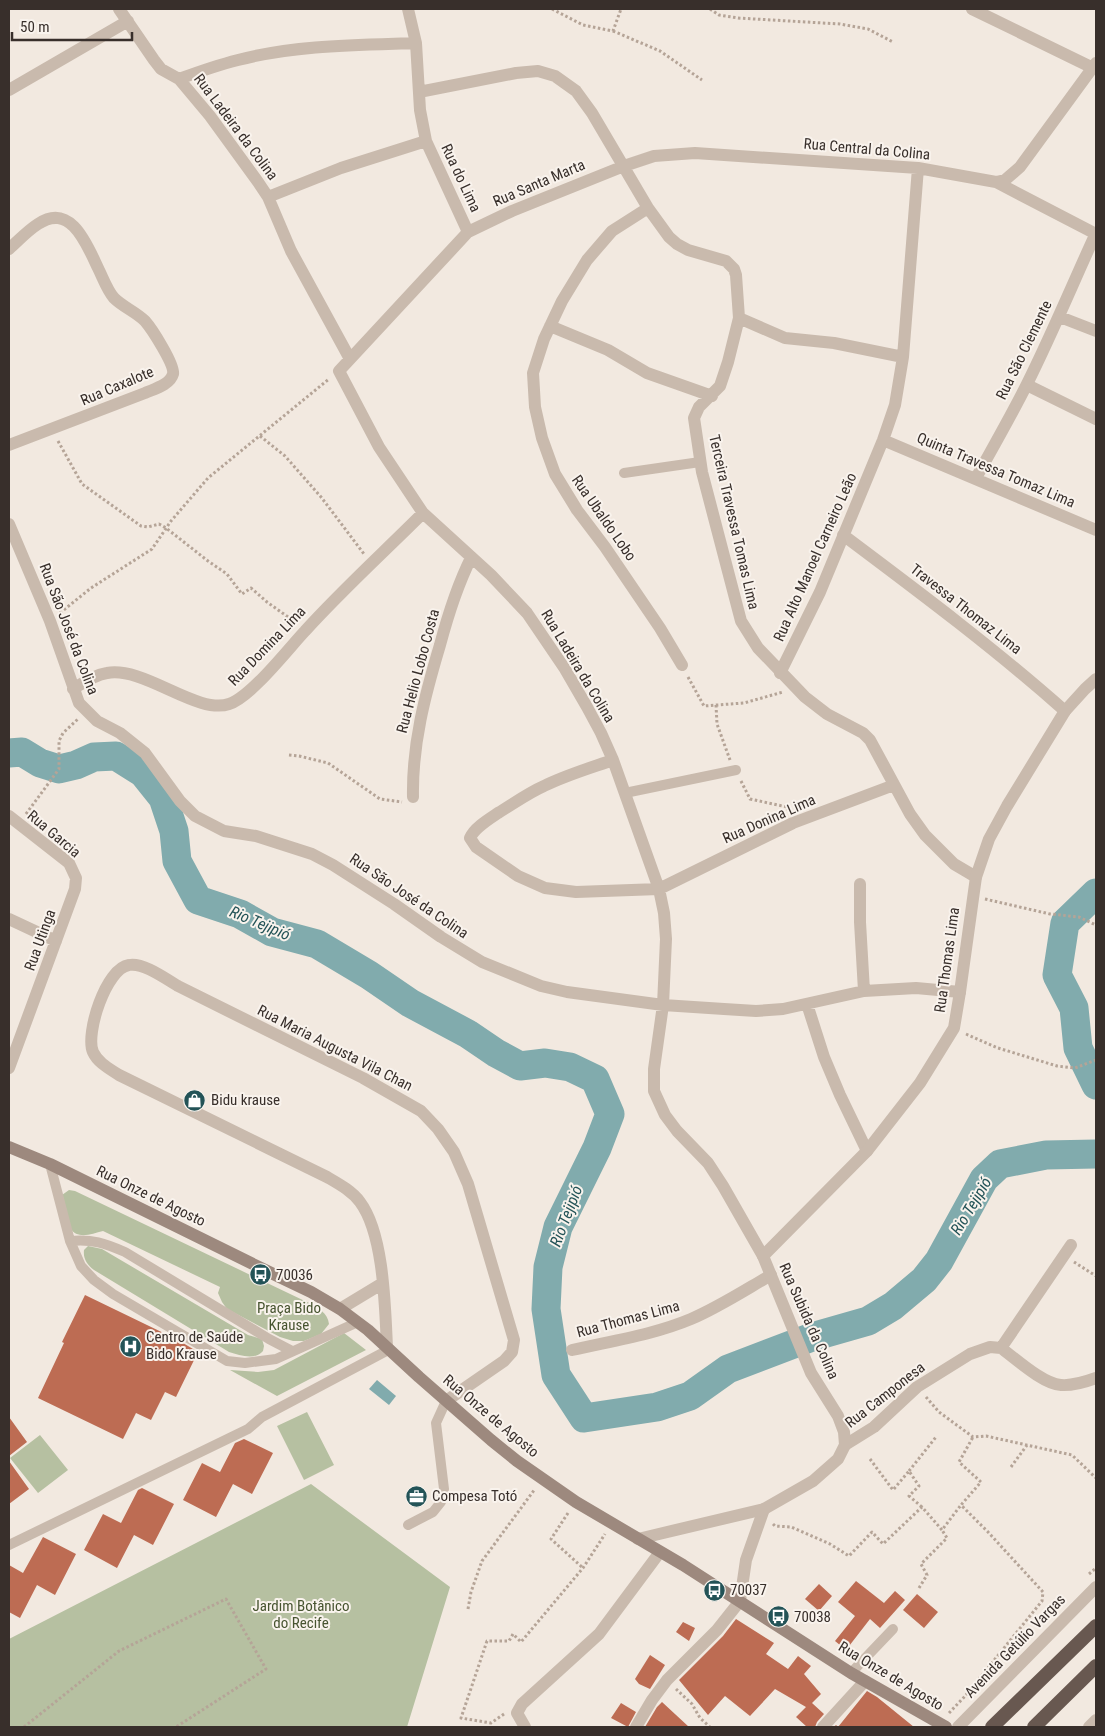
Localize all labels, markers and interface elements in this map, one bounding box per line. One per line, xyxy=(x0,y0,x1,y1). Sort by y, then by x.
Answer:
scale bar xyxy=(12,10,132,42)
text: 50 m xyxy=(20,18,50,36)
street label: Rua Ladeira da Colina xyxy=(190,70,282,184)
street label: Rua Central da Colina xyxy=(803,135,931,163)
street label: Rua do Lima xyxy=(437,141,485,215)
street label: Rua Santa Marta xyxy=(490,156,588,210)
street label: Rua São Clemente xyxy=(992,298,1056,402)
street label: Rua Caxalote xyxy=(78,363,156,409)
street label: Quinta Travessa Tomaz Lima xyxy=(914,429,1078,511)
street label: Terceira Travessa Tomas Lima xyxy=(705,433,763,611)
street label: Rua Alto Manoel Carneiro Leão xyxy=(770,470,860,644)
street label: Rua Ubaldo Lobo xyxy=(568,472,640,564)
street label: Travessa Thomaz Lima xyxy=(907,560,1025,658)
street label: Rua São José da Colina xyxy=(36,561,102,697)
street label: Rua Domina Lima xyxy=(225,602,309,690)
street label: Rua Ladeira da Colina xyxy=(537,606,619,726)
street label: Rua Helio Lobo Costa xyxy=(393,607,443,735)
street label: Rua Donina Lima xyxy=(720,791,818,847)
street label: Rua Garcia xyxy=(24,807,84,861)
street label: Rua São José da Colina xyxy=(346,850,472,942)
water label: Rio Tejipió xyxy=(227,902,293,944)
street label: Rua Thomas Lima xyxy=(931,906,963,1014)
street label: Rua Utinga xyxy=(21,907,59,973)
street label: Rua Maria Augusta Vila Chan xyxy=(255,1001,415,1095)
shop icon: Bidu krause xyxy=(183,1088,207,1112)
place label: Bidu krause xyxy=(211,1091,280,1109)
street label: Rua Onze de Agosto xyxy=(93,1162,209,1230)
water label: Rio Tejipió xyxy=(946,1174,996,1238)
water label: Rio Tejipió xyxy=(546,1183,586,1249)
street label: Rua Subida da Colina xyxy=(775,1260,843,1382)
bus stop icon: 70036 xyxy=(248,1263,272,1287)
place label: 70036 xyxy=(276,1266,313,1284)
street label: Rua Thomas Lima xyxy=(574,1297,682,1341)
park label: Praça Bido Krause xyxy=(257,1299,321,1334)
place label: Centro de Saúde Bido Krause xyxy=(146,1328,243,1363)
hospital icon: Centro de Saúde Bido Krause xyxy=(118,1334,142,1358)
street label: Rua Camponesa xyxy=(842,1358,928,1432)
street label: Rua Onze de Agosto xyxy=(440,1371,542,1461)
office icon: Compesa Totó xyxy=(404,1484,428,1508)
place label: Compesa Totó xyxy=(432,1487,517,1505)
bus stop icon: 70037 xyxy=(702,1578,726,1602)
place label: 70037 xyxy=(730,1581,767,1599)
street label: Avenida Getúlio Vargas xyxy=(961,1590,1069,1702)
park label: Jardim Botânico do Recife xyxy=(253,1597,350,1632)
bus stop icon: 70038 xyxy=(766,1605,790,1629)
place label: 70038 xyxy=(794,1608,831,1626)
street label: Rua Onze de Agosto xyxy=(835,1638,947,1714)

